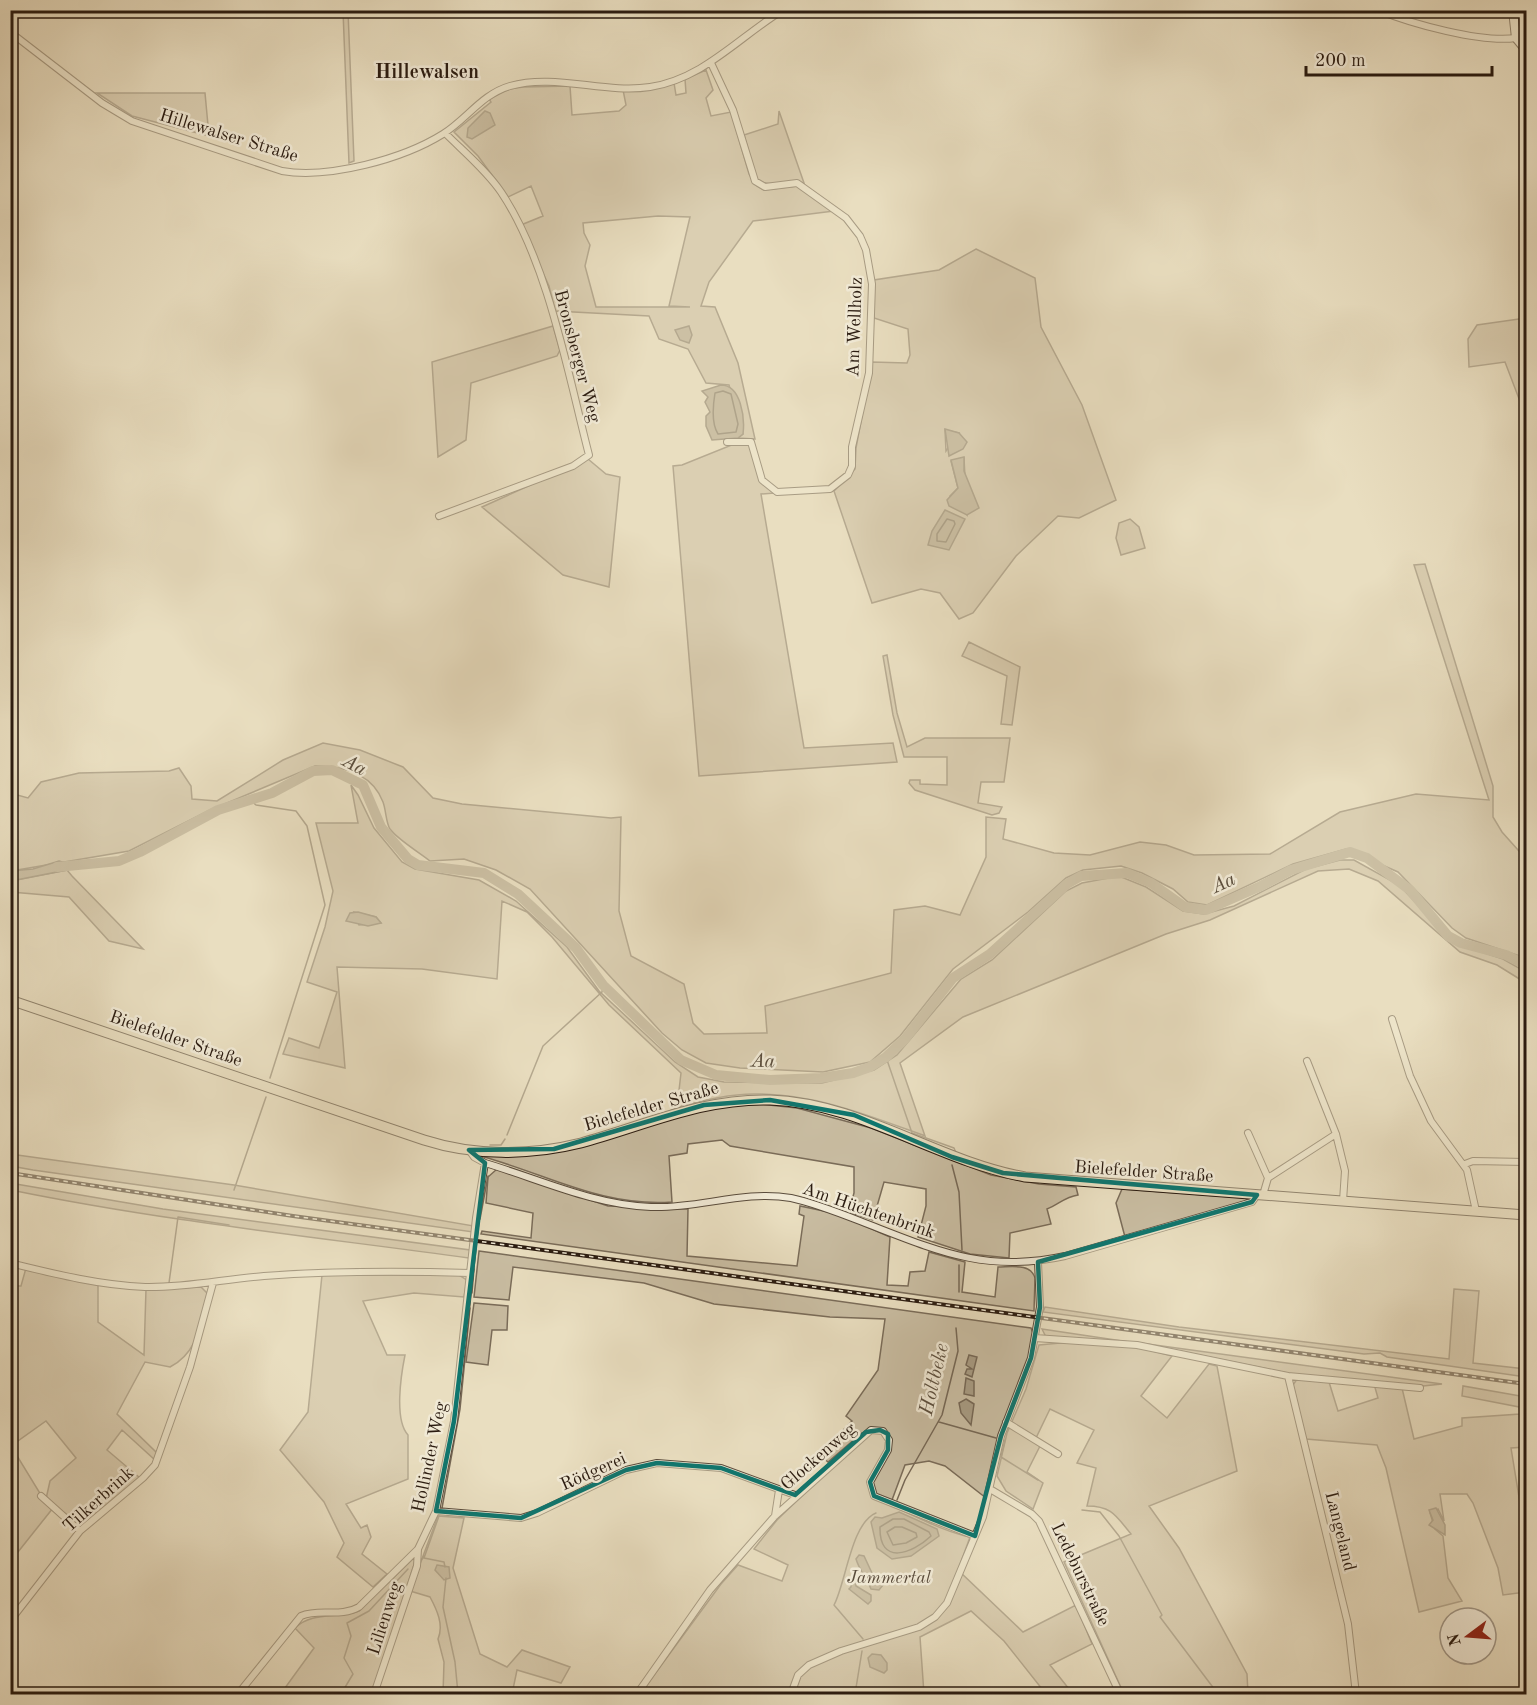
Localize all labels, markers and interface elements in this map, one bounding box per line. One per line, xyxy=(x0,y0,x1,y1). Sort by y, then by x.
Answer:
scale bar xyxy=(1306,39,1492,77)
text: 200 m xyxy=(1315,52,1366,70)
district label: Hillewalsen xyxy=(375,63,479,83)
street label: Hillewalser Straße xyxy=(157,106,300,166)
street label: Am Wellholz xyxy=(844,277,866,377)
street label: Bronsberger Weg xyxy=(551,288,604,425)
water label: Aa xyxy=(338,751,370,780)
water label: Aa xyxy=(1208,869,1239,898)
street label: Bielefelder Straße xyxy=(107,1008,244,1070)
water label: Aa xyxy=(749,1052,776,1072)
street label: Bielefelder Straße xyxy=(582,1079,721,1135)
street label: Bielefelder Straße xyxy=(1074,1158,1214,1186)
street label: Am Hüchtenbrink xyxy=(800,1180,937,1242)
water label: Holtbeke xyxy=(917,1342,953,1418)
street label: Hollinder Weg xyxy=(409,1400,451,1514)
street label: Glockenweg xyxy=(778,1419,860,1494)
street label: Rödgerei xyxy=(558,1449,629,1494)
street label: Tilkerbrink xyxy=(60,1464,137,1536)
street label: Langeland xyxy=(1321,1490,1359,1573)
street label: Ledeburstraße xyxy=(1047,1520,1113,1629)
park label: Jammertal xyxy=(847,1569,932,1587)
street label: Lilienweg xyxy=(365,1579,405,1657)
north arrow xyxy=(1438,1606,1498,1666)
text: N xyxy=(1446,1631,1465,1648)

